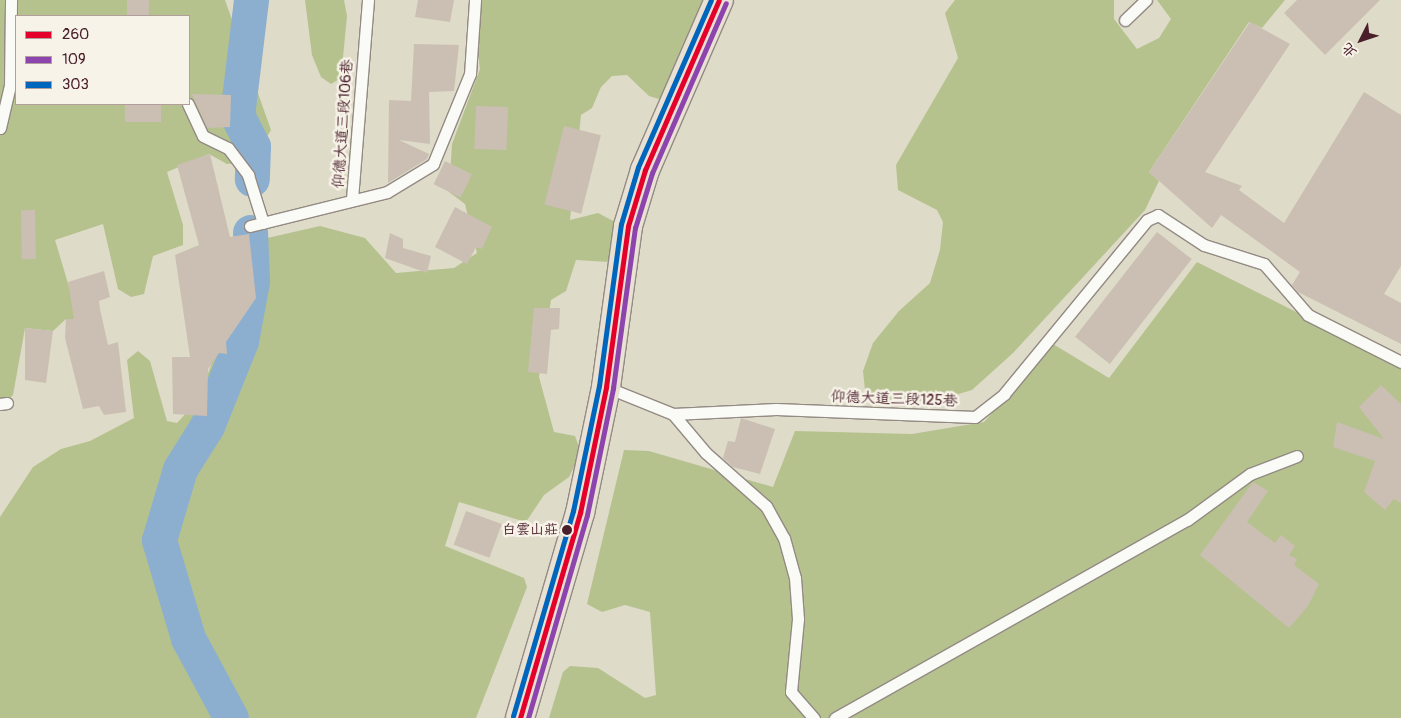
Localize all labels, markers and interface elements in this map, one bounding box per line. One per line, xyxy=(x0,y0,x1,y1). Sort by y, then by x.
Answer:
legend xyxy=(15,15,190,105)
north arrow xyxy=(1336,15,1386,65)
text: 260 xyxy=(62,25,89,44)
text: 北 xyxy=(1338,39,1360,61)
text: 109 xyxy=(62,50,86,69)
street label: 仰德大道三段106巷 xyxy=(329,59,357,189)
text: 303 xyxy=(62,75,89,94)
street label: 仰德大道三段125巷 xyxy=(830,388,958,410)
place label: 白雲山莊 xyxy=(502,522,558,538)
marker: 白雲山莊 xyxy=(562,525,572,535)

